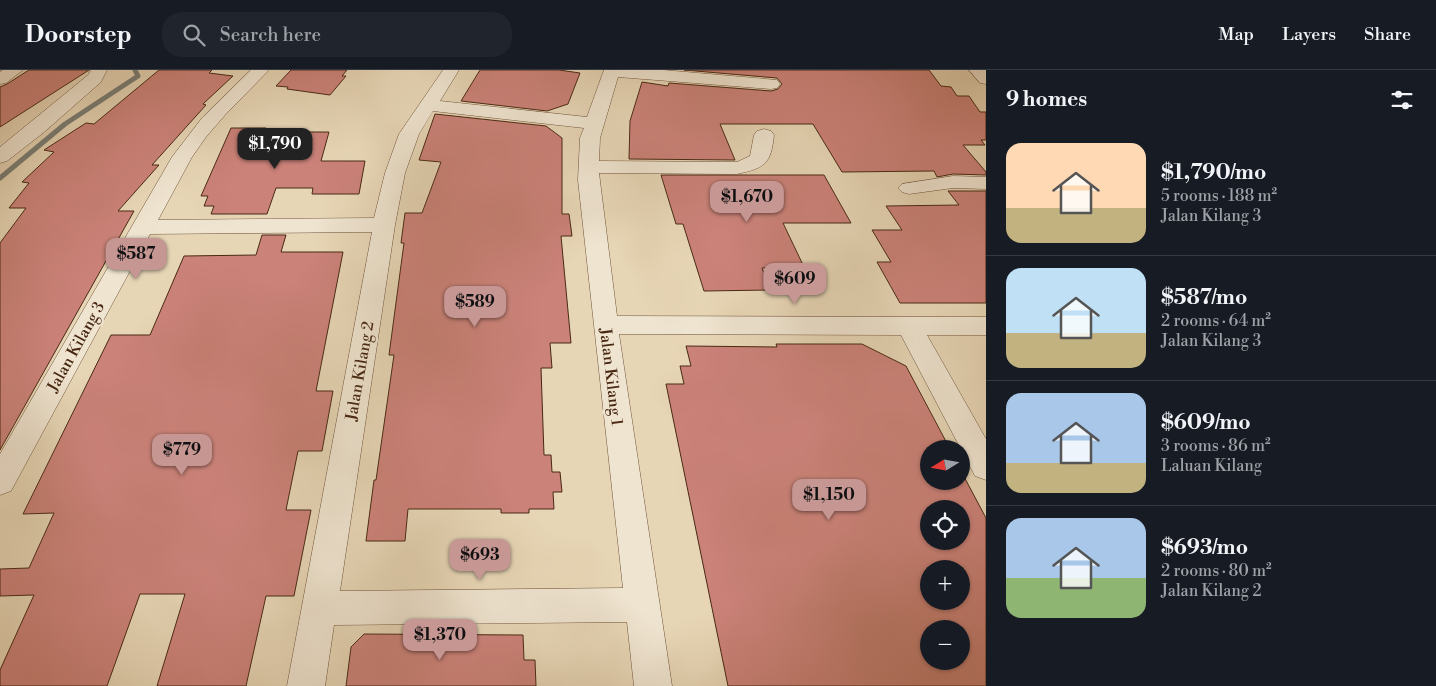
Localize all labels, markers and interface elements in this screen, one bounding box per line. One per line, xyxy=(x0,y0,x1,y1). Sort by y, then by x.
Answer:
search box xyxy=(162,12,512,57)
text: Doorstep xyxy=(25,20,132,50)
icon: search xyxy=(180,21,208,49)
text: Search here xyxy=(220,23,321,47)
text: Map xyxy=(1219,23,1254,46)
text: Layers xyxy=(1282,23,1336,46)
text: Share xyxy=(1364,23,1411,46)
icon: filters xyxy=(1388,86,1416,114)
text: 9 homes xyxy=(1006,87,1087,113)
pin: $1,790 xyxy=(234,128,316,170)
text: $1,790 xyxy=(248,134,302,154)
text: $1,790/mo xyxy=(1161,160,1266,186)
icon: home xyxy=(1046,163,1106,223)
pin: $1,670 xyxy=(706,180,788,223)
text: 5 rooms · 188 m² xyxy=(1161,186,1277,206)
text: $1,670 xyxy=(721,187,773,207)
text: Jalan Kilang 3 xyxy=(1161,206,1261,226)
pin: $587 xyxy=(106,238,166,280)
text: $587 xyxy=(117,244,155,264)
pin: $609 xyxy=(765,262,825,305)
text: $609 xyxy=(774,269,816,289)
text: $587/mo xyxy=(1161,285,1247,311)
pin: $589 xyxy=(445,286,505,328)
icon: home xyxy=(1046,288,1106,348)
text: $589 xyxy=(455,292,495,312)
street label: Jalan Kilang 3 xyxy=(42,298,109,397)
text: 2 rooms · 64 m² xyxy=(1161,311,1271,331)
street label: Jalan Kilang 2 xyxy=(341,320,379,423)
street label: Jalan Kilang 1 xyxy=(595,326,627,427)
text: Jalan Kilang 3 xyxy=(1161,331,1261,351)
text: $609/mo xyxy=(1161,410,1251,436)
icon: home xyxy=(1046,413,1106,473)
pin: $779 xyxy=(152,434,212,476)
text: 3 rooms · 86 m² xyxy=(1161,436,1271,456)
text: $779 xyxy=(163,440,201,460)
north arrow xyxy=(920,440,970,490)
map controls xyxy=(920,440,970,670)
text: Laluan Kilang xyxy=(1161,456,1262,476)
pin: $1,150 xyxy=(788,478,870,521)
text: $1,150 xyxy=(803,485,855,505)
button: locate xyxy=(920,500,970,550)
text: $693/mo xyxy=(1161,535,1248,561)
pin: $693 xyxy=(450,538,510,581)
icon: home xyxy=(1046,538,1106,598)
text: $693 xyxy=(460,545,500,565)
button: + xyxy=(920,560,970,610)
text: 2 rooms · 80 m² xyxy=(1161,561,1272,581)
text: Jalan Kilang 2 xyxy=(1161,581,1262,601)
pin: $1,370 xyxy=(399,618,481,661)
button: − xyxy=(920,620,970,670)
text: $1,370 xyxy=(414,625,466,645)

